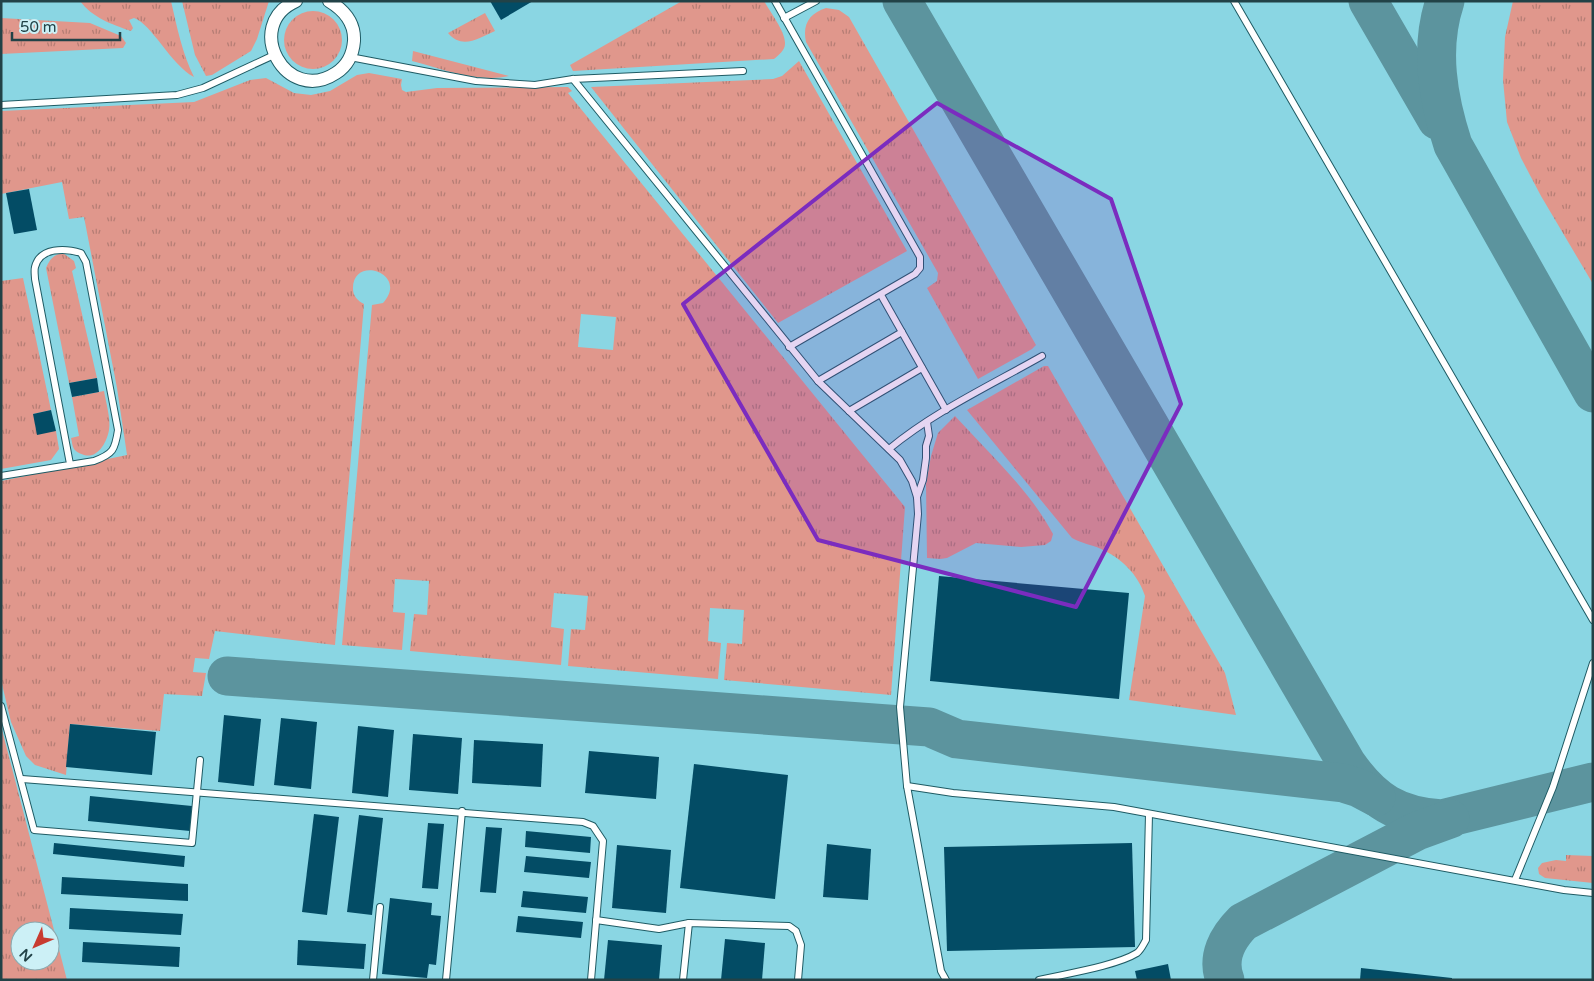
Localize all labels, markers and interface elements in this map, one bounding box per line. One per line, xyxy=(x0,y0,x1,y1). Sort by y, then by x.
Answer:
scale bar xyxy=(12,10,120,42)
text: 50 m xyxy=(20,18,57,36)
north arrow xyxy=(10,921,60,971)
text: N xyxy=(16,945,36,965)

